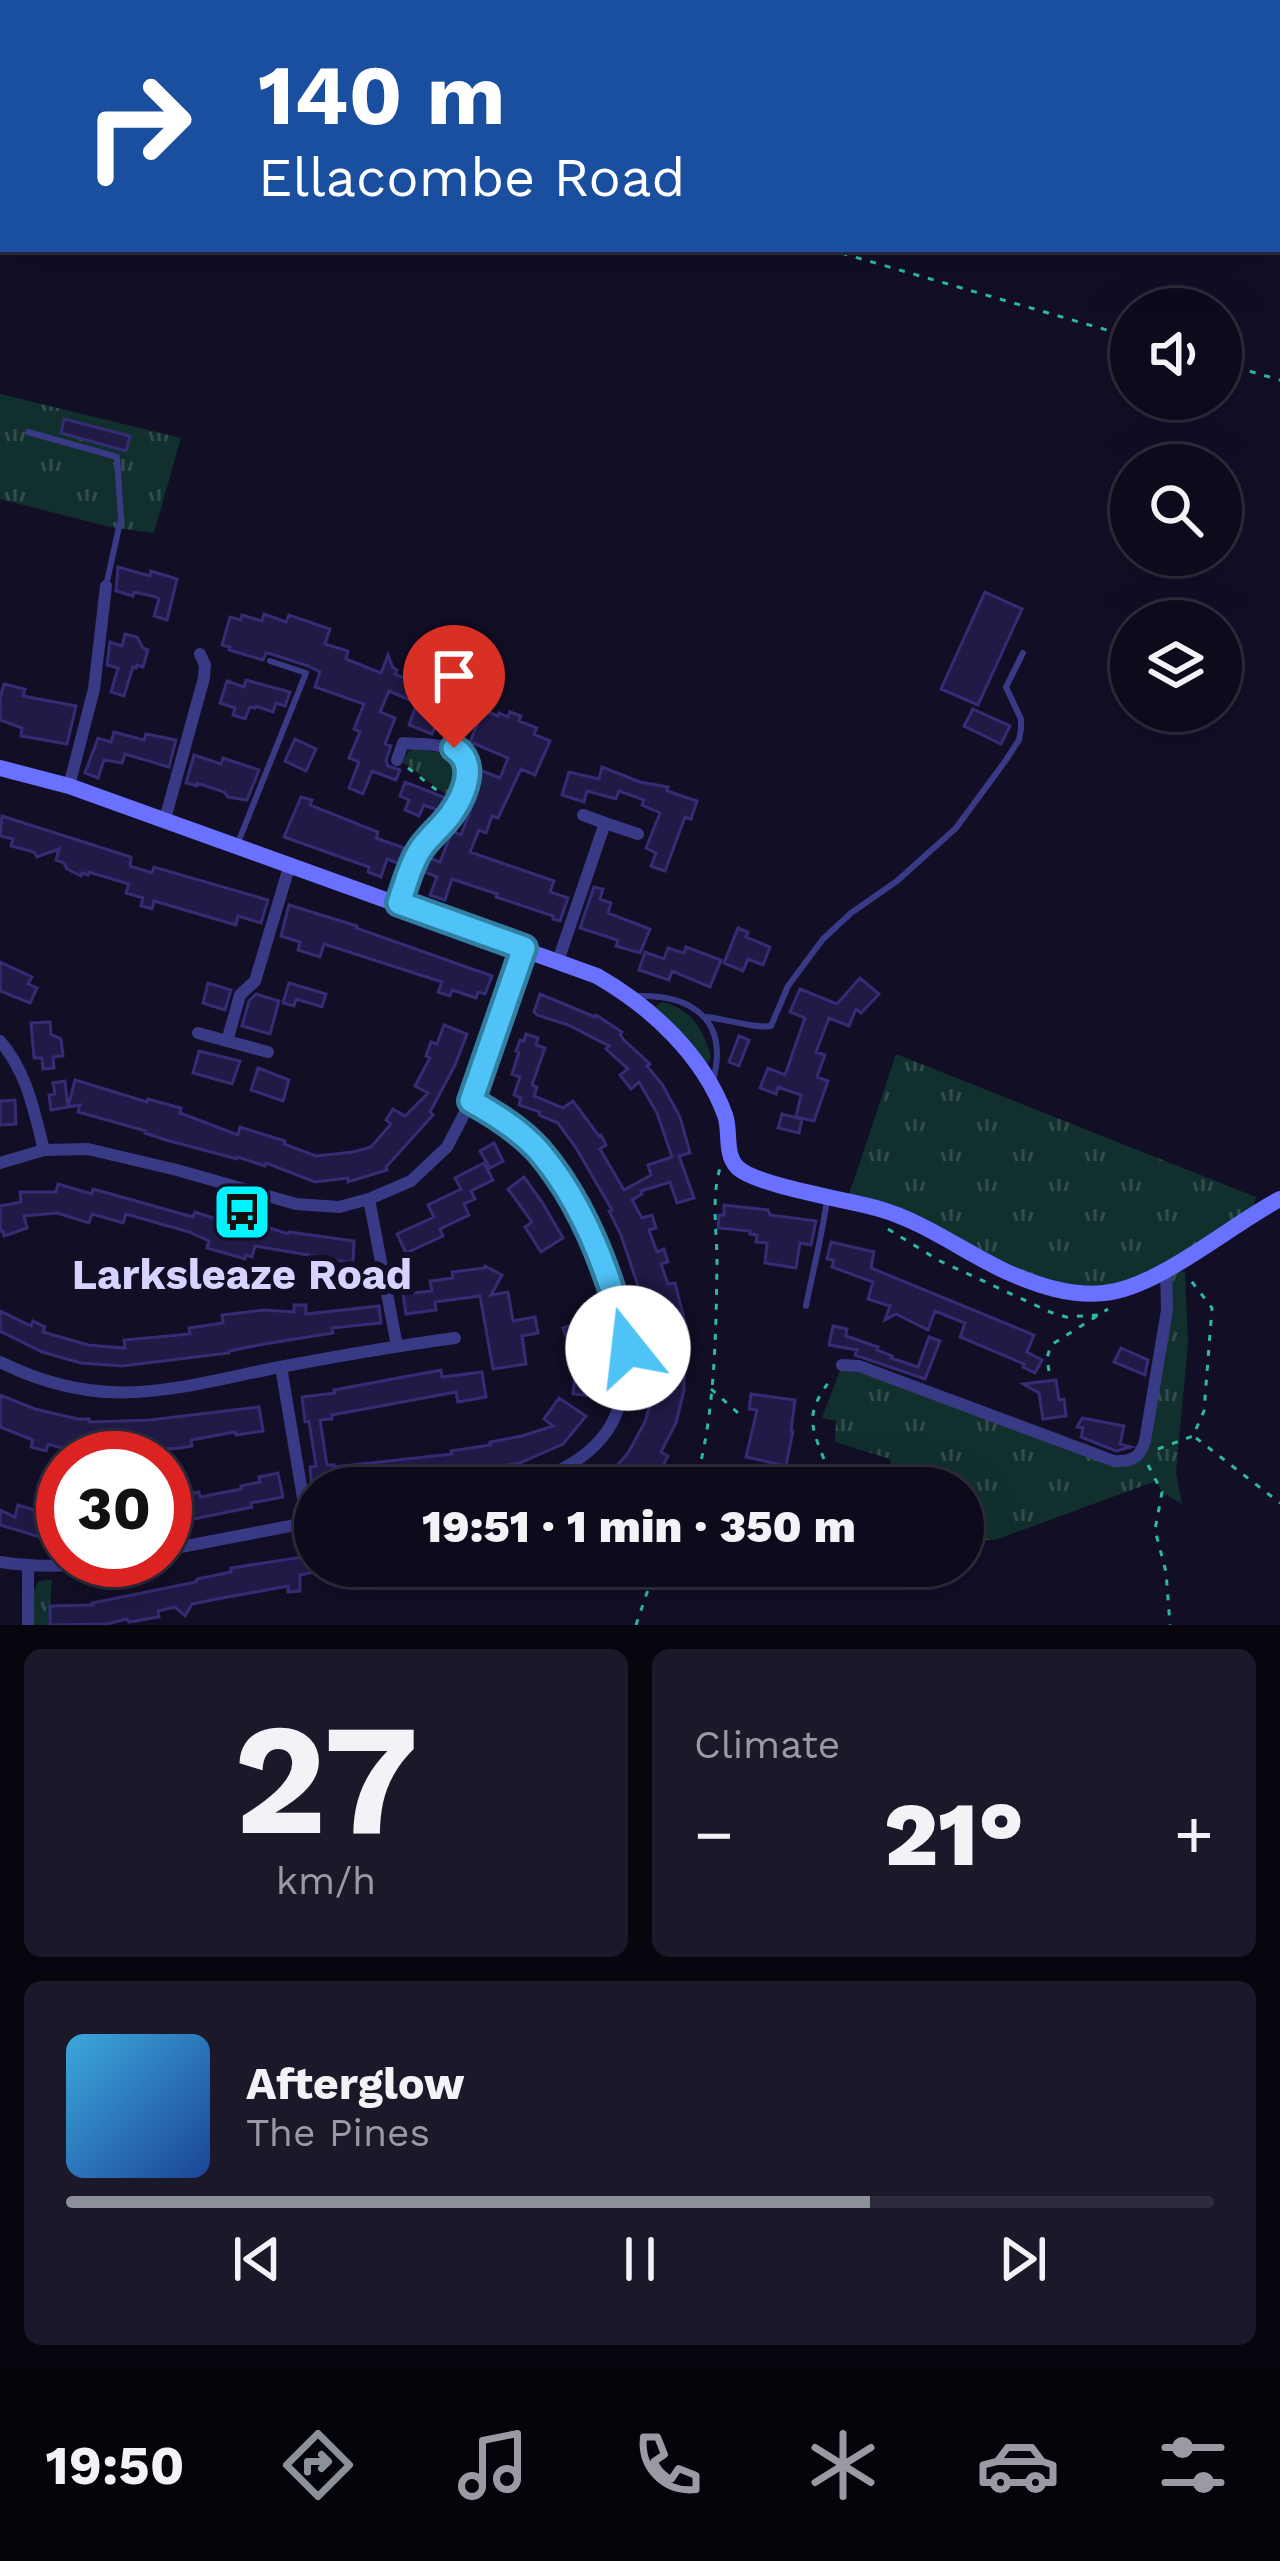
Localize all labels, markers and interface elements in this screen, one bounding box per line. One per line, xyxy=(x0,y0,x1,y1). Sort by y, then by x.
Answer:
text: 140 m xyxy=(258,46,506,144)
icon: right xyxy=(60,48,216,204)
text: Ellacombe Road xyxy=(258,146,685,209)
map controls xyxy=(1110,288,1242,732)
button: sound xyxy=(1110,288,1242,420)
button: search xyxy=(1110,444,1242,576)
button: layers xyxy=(1110,600,1242,732)
pin xyxy=(403,625,505,748)
icon: arrive xyxy=(421,643,487,709)
bus stop icon: Larksleaze Road xyxy=(211,1181,273,1243)
place label: Larksleaze Road xyxy=(72,1250,412,1299)
position arrow xyxy=(565,1285,691,1411)
speed limit sign: 30 xyxy=(36,1431,192,1587)
text: 19:51 · 1 min · 350 m xyxy=(422,1500,856,1553)
text: 27 xyxy=(234,1688,419,1871)
text: Climate xyxy=(694,1722,840,1767)
text: 21° xyxy=(884,1781,1024,1887)
text: − xyxy=(694,1796,734,1873)
text: + xyxy=(1174,1796,1214,1873)
text: km/h xyxy=(276,1858,376,1903)
text: Afterglow xyxy=(246,2057,465,2110)
text: The Pines xyxy=(246,2110,430,2155)
icon: previous xyxy=(224,2226,290,2292)
icon: pause xyxy=(607,2226,673,2292)
icon: next xyxy=(990,2226,1056,2292)
icon: directions xyxy=(276,2423,360,2507)
icon: music xyxy=(451,2423,535,2507)
icon: phone xyxy=(626,2423,710,2507)
icon: climate xyxy=(801,2423,885,2507)
icon: car xyxy=(976,2423,1060,2507)
icon: filters xyxy=(1151,2423,1235,2507)
text: 19:50 xyxy=(45,2434,185,2497)

